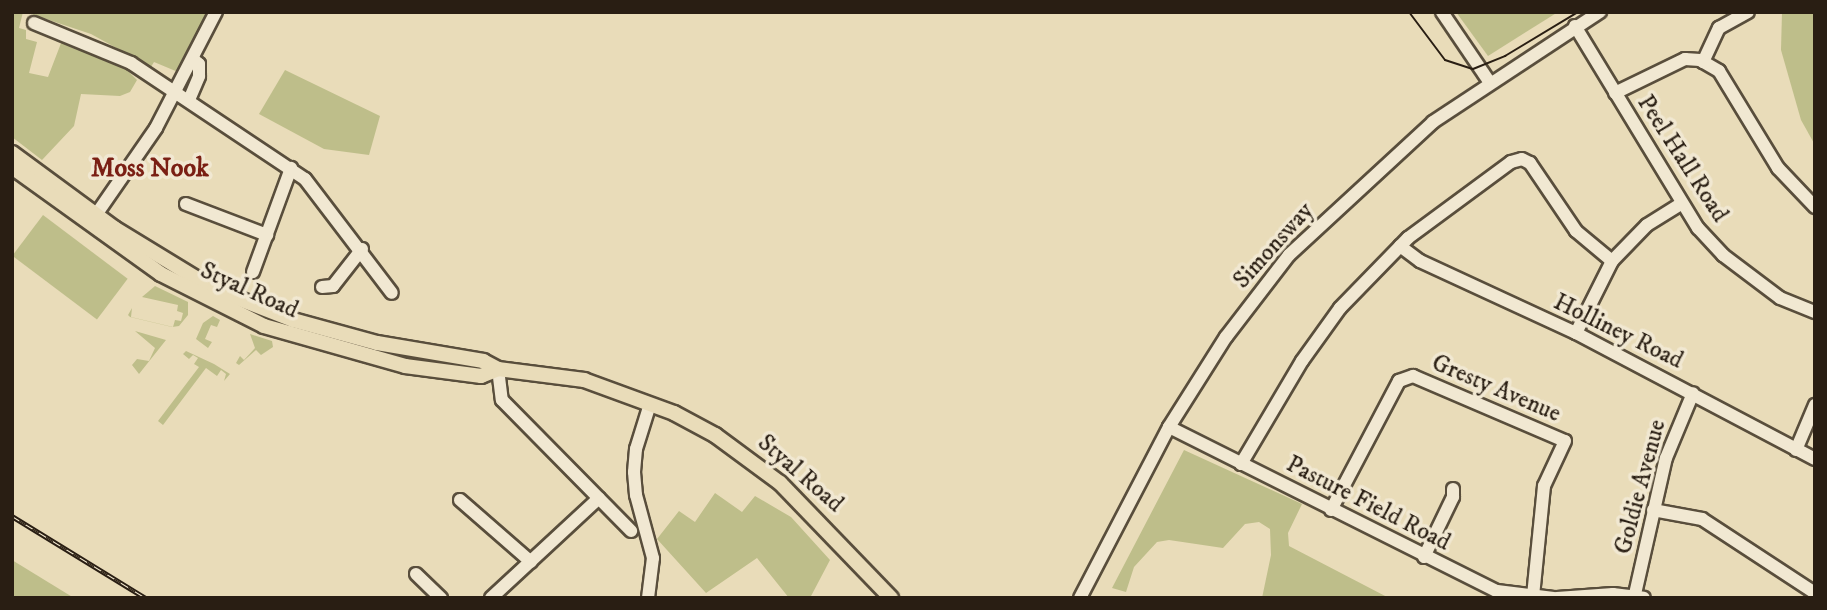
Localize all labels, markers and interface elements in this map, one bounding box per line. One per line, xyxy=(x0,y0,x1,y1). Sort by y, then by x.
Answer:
street label: Peel Hall Road xyxy=(1630,90,1734,228)
district label: Moss Nook xyxy=(91,153,209,185)
street label: Simonsway xyxy=(1228,197,1320,295)
street label: Styal Road xyxy=(196,257,302,325)
street label: Holliney Road xyxy=(1549,288,1687,376)
street label: Gresty Avenue xyxy=(1427,349,1565,429)
street label: Goldie Avenue xyxy=(1609,417,1673,557)
street label: Styal Road xyxy=(751,429,849,519)
street label: Pasture Field Road xyxy=(1281,450,1455,558)

